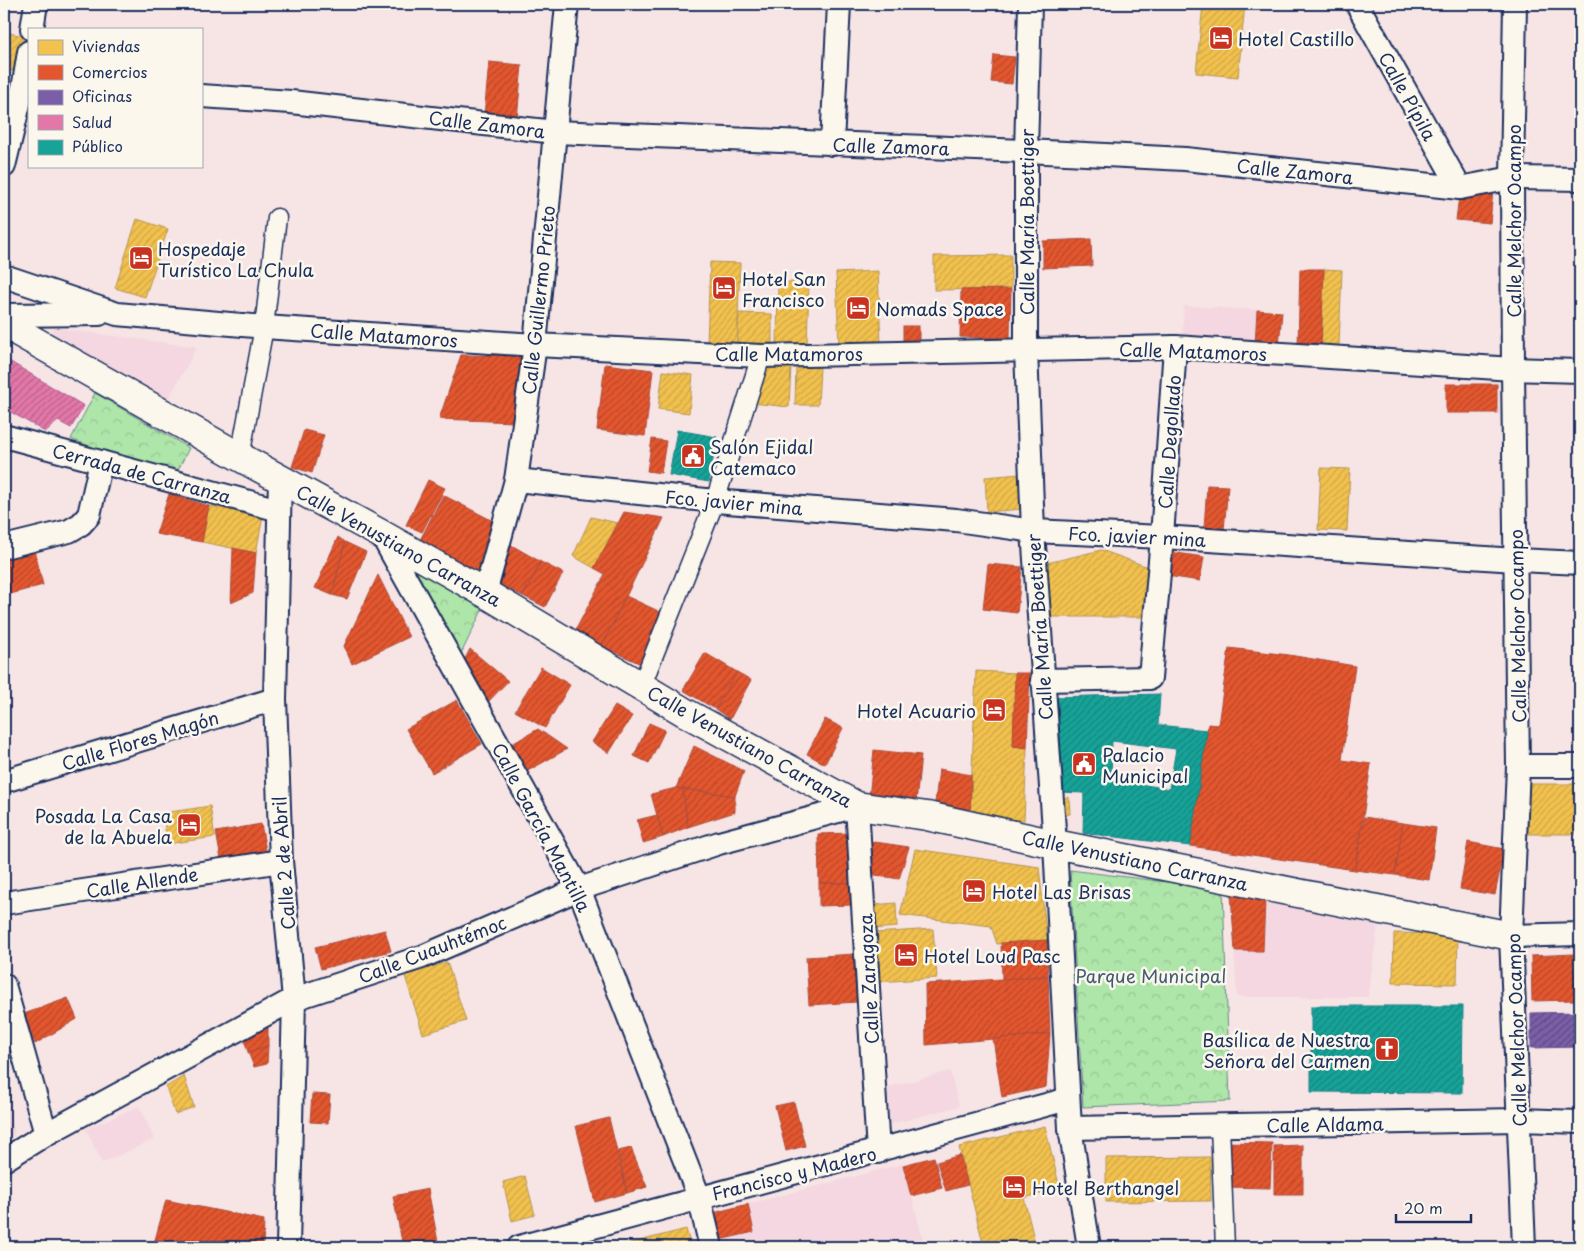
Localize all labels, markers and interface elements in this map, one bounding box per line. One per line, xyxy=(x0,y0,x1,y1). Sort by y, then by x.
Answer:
hotel icon: Hotel Castillo xyxy=(1208,25,1234,51)
place label: Hotel Castillo xyxy=(1238,25,1354,52)
legend xyxy=(28,28,202,168)
text: Viviendas xyxy=(72,34,140,57)
street label: Calle Pípila xyxy=(1372,47,1444,146)
text: Comercios xyxy=(72,60,148,83)
text: Oficinas xyxy=(72,84,132,107)
street label: Calle Zamora xyxy=(427,103,547,145)
text: Salud xyxy=(72,110,112,133)
street label: Calle Melchor Ocampo xyxy=(1500,124,1527,318)
street label: Calle María Boettiger xyxy=(1013,128,1040,315)
street label: Calle Zamora xyxy=(832,130,950,162)
text: Público xyxy=(72,134,123,157)
street label: Calle Zamora xyxy=(1235,151,1355,191)
street label: Calle Guillermo Prieto xyxy=(515,204,561,396)
place label: Hospedaje Turístico La Chula xyxy=(158,235,314,283)
hotel icon: Hospedaje Turístico La Chula xyxy=(128,245,154,271)
place label: Hotel San Francisco xyxy=(742,265,826,313)
hotel icon: Hotel San Francisco xyxy=(711,275,737,301)
hotel icon: Nomads Space xyxy=(845,295,871,321)
place label: Nomads Space xyxy=(876,295,1004,322)
street label: Calle Matamoros xyxy=(309,316,459,354)
street label: Calle Matamoros xyxy=(1119,335,1267,367)
street label: Calle Matamoros xyxy=(715,340,863,367)
street label: Calle Degollado xyxy=(1151,374,1187,510)
place label: Salón Ejidal Catemaco xyxy=(710,433,813,481)
street label: Cerrada de Carranza xyxy=(49,436,235,510)
public building icon: Salón Ejidal Catemaco xyxy=(680,443,706,469)
street label: Calle Venustiano Carranza xyxy=(292,477,507,613)
street label: Fco. javier mina xyxy=(664,483,805,522)
street label: Fco. javier mina xyxy=(1067,519,1207,553)
street label: Calle Melchor Ocampo xyxy=(1502,529,1532,723)
street label: Calle María Boettiger xyxy=(1019,532,1059,721)
street label: Calle Venustiano Carranza xyxy=(643,678,858,814)
place label: Hotel Acuario xyxy=(857,697,976,724)
hotel icon: Hotel Acuario xyxy=(981,697,1007,723)
street label: Calle Flores Magón xyxy=(58,703,222,777)
street label: Calle García Mantilla xyxy=(486,738,598,917)
place label: Palacio Municipal xyxy=(1102,741,1188,789)
public building icon: Palacio Municipal xyxy=(1071,751,1097,777)
street label: Calle 2 de Abril xyxy=(265,795,301,931)
place label: Posada La Casa de la Abuela xyxy=(34,802,173,850)
hotel icon: Posada La Casa de la Abuela xyxy=(176,812,202,838)
street label: Calle Venustiano Carranza xyxy=(1020,823,1251,897)
street label: Calle Allende xyxy=(84,860,200,904)
hotel icon: Hotel Las Brisas xyxy=(961,878,987,904)
place label: Hotel Las Brisas xyxy=(992,878,1131,905)
street label: Calle Cuauhtémoc xyxy=(354,908,510,990)
street label: Calle Zaragoza xyxy=(851,912,885,1045)
street label: Calle Melchor Ocampo xyxy=(1499,933,1533,1127)
hotel icon: Hotel Loud Pasc xyxy=(893,942,919,968)
place label: Hotel Loud Pasc xyxy=(924,942,1061,969)
park label: Parque Municipal xyxy=(1076,962,1226,989)
place label: Basílica de Nuestra Señora del Carmen xyxy=(1202,1026,1370,1074)
church icon: Basílica de Nuestra Señora del Carmen xyxy=(1374,1036,1400,1062)
street label: Calle Aldama xyxy=(1266,1109,1385,1139)
street label: Francisco y Madero xyxy=(709,1139,879,1207)
hotel icon: Hotel Berthangel xyxy=(1001,1174,1027,1200)
place label: Hotel Berthangel xyxy=(1032,1174,1179,1201)
scale bar xyxy=(1396,1191,1472,1223)
text: 20 m xyxy=(1404,1196,1443,1219)

